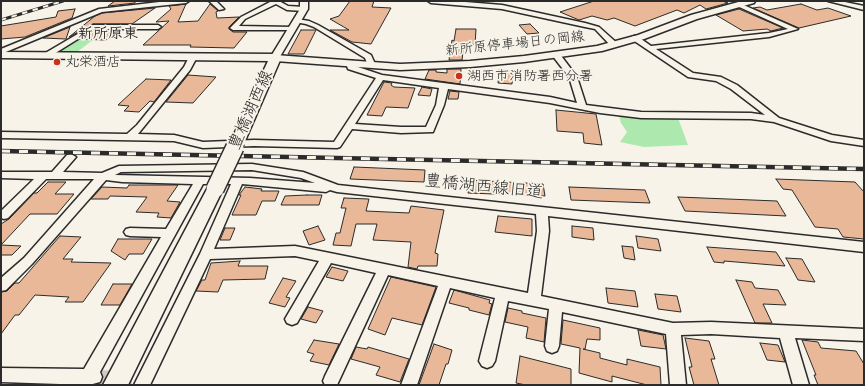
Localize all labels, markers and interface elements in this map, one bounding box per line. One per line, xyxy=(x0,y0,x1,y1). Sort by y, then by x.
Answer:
district label: 新所原東 xyxy=(78,25,138,43)
street label: 新所原停車場日の岡線 xyxy=(445,28,585,60)
place label: 丸栄酒店 xyxy=(65,54,121,70)
marker: 丸栄酒店 xyxy=(52,57,62,67)
street label: 豊橋湖西線 xyxy=(224,67,278,153)
place label: 湖西市消防署西分署 xyxy=(467,68,593,84)
marker: 湖西市消防署西分署 xyxy=(454,71,464,81)
street label: 豊橋湖西線旧道 xyxy=(424,171,544,203)

